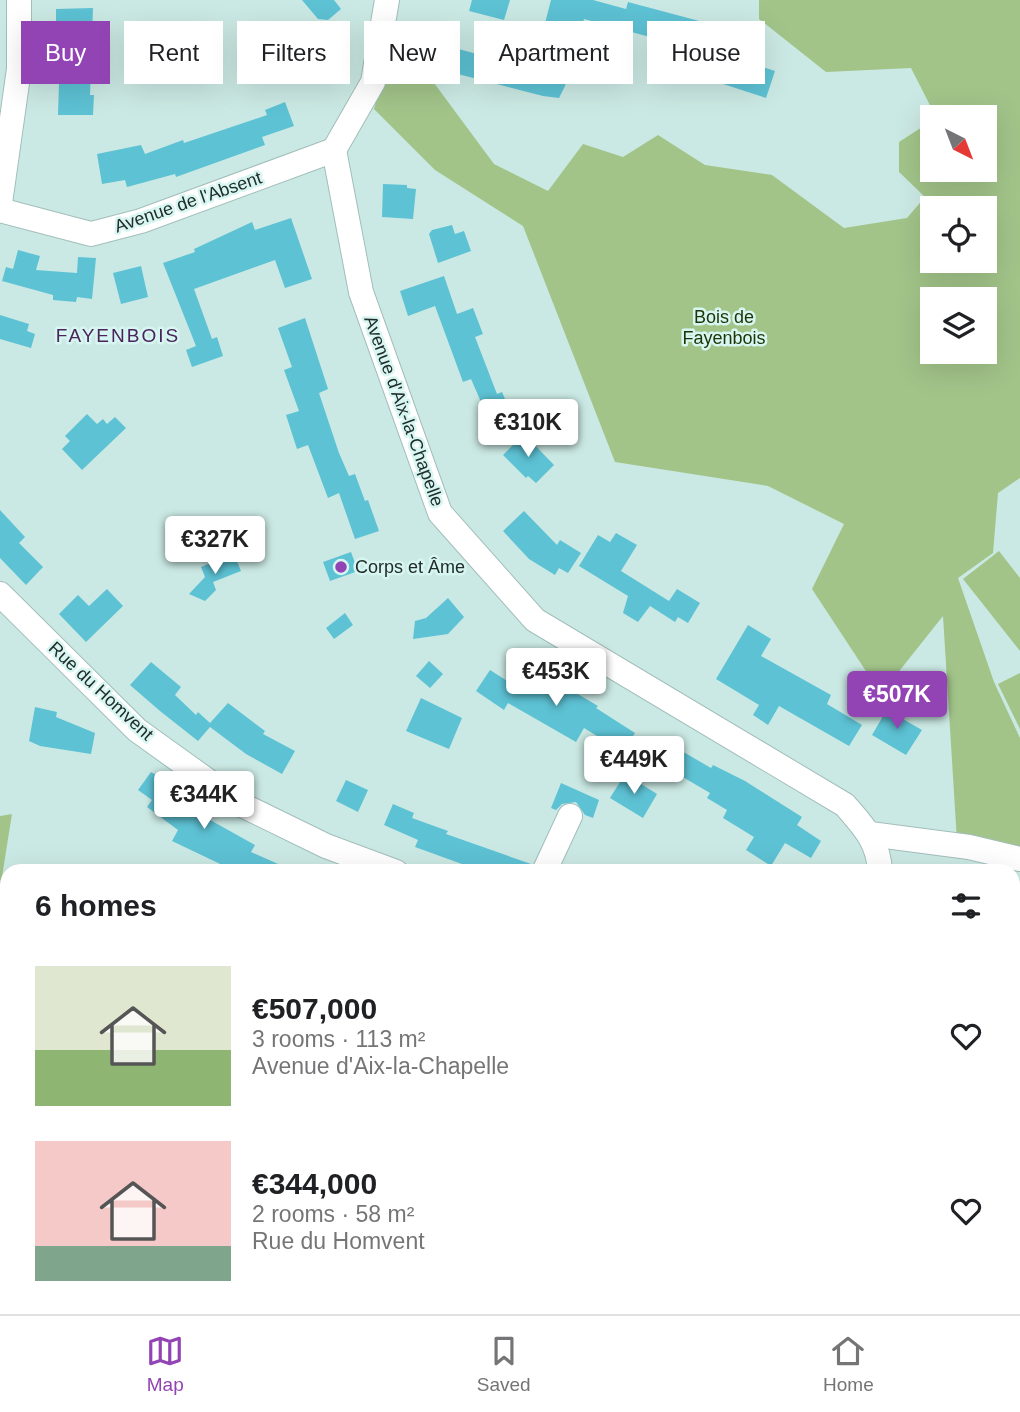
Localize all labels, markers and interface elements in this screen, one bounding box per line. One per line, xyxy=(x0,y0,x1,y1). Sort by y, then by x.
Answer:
chip: Buy xyxy=(21,21,110,84)
chip: Rent xyxy=(124,21,223,84)
chip: Filters xyxy=(237,21,350,84)
chip: New xyxy=(364,21,460,84)
chip: Apartment xyxy=(474,21,633,84)
chip: House xyxy=(647,21,765,84)
north arrow xyxy=(920,105,998,182)
map controls xyxy=(920,105,997,364)
street label: Avenue de l'Absent xyxy=(112,167,264,237)
button: locate xyxy=(920,196,997,273)
button: layers xyxy=(920,287,997,364)
park label: Bois de Fayenbois xyxy=(682,307,766,348)
street label: Avenue d'Aix-la-Chapelle xyxy=(360,313,448,509)
district label: FAYENBOIS xyxy=(56,325,180,346)
pin: €310K xyxy=(479,400,577,459)
text: €310K xyxy=(494,409,562,435)
pin: €327K xyxy=(166,516,264,576)
text: €327K xyxy=(181,526,249,552)
place label: Corps et Âme xyxy=(355,557,465,577)
marker: Corps et Âme xyxy=(333,559,349,575)
street label: Rue du Homvent xyxy=(45,638,157,744)
pin: €453K xyxy=(507,648,605,708)
text: €453K xyxy=(522,658,590,684)
pin: €507K xyxy=(848,672,946,731)
text: €507K xyxy=(863,681,931,707)
pin: €449K xyxy=(585,736,683,796)
text: €449K xyxy=(600,746,668,772)
pin: €344K xyxy=(155,772,253,831)
text: €344K xyxy=(170,781,238,807)
icon: filters xyxy=(947,887,985,925)
text: 6 homes xyxy=(35,889,157,922)
text: €507,000 xyxy=(252,992,377,1025)
icon: home xyxy=(91,994,175,1078)
icon: heart xyxy=(947,1017,985,1055)
text: 3 rooms · 113 m² xyxy=(252,1026,425,1052)
text: Avenue d'Aix-la-Chapelle xyxy=(252,1053,509,1079)
text: €344,000 xyxy=(252,1167,377,1200)
icon: home xyxy=(91,1169,175,1253)
icon: heart xyxy=(947,1192,985,1230)
text: 2 rooms · 58 m² xyxy=(252,1201,414,1227)
text: Rue du Homvent xyxy=(252,1228,425,1254)
tab: Map xyxy=(146,1332,184,1396)
tab: Saved xyxy=(477,1332,531,1396)
tab: Home xyxy=(823,1332,874,1396)

